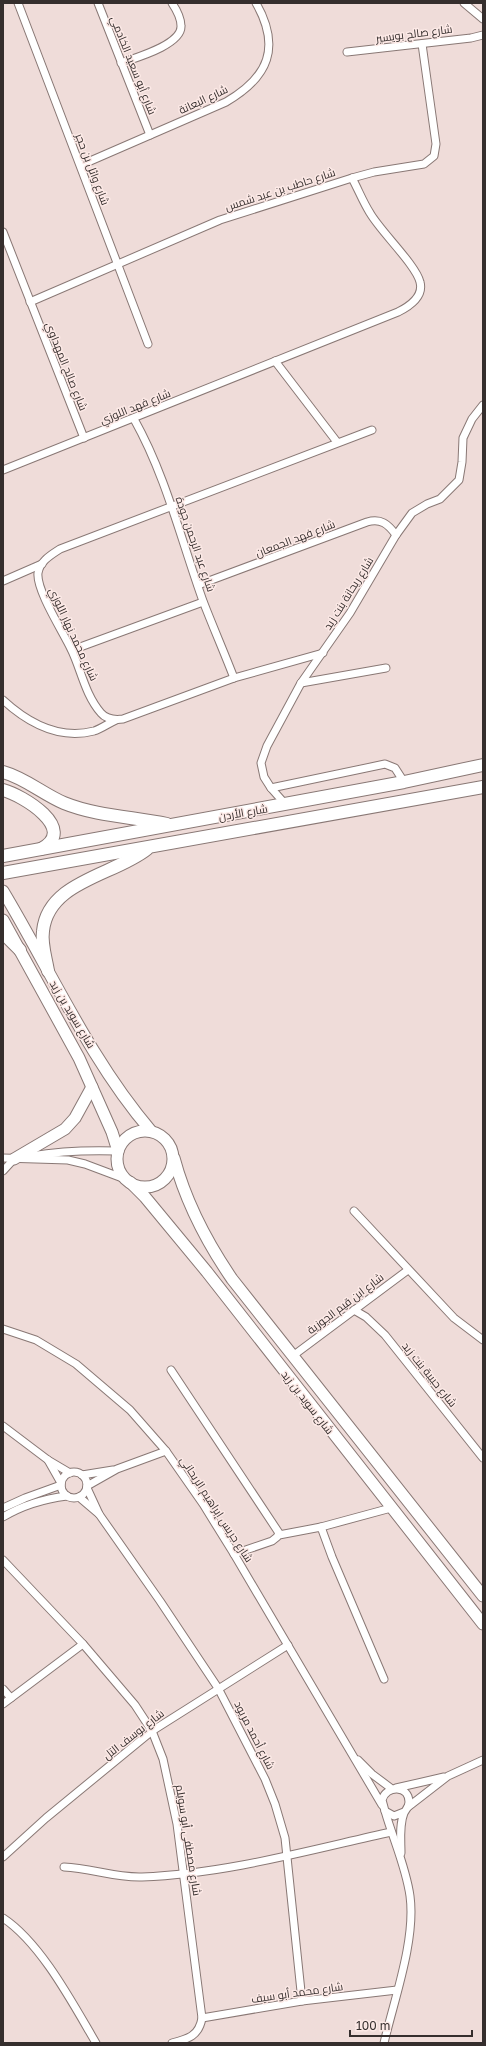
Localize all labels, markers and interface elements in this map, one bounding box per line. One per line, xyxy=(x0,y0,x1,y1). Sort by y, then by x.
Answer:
street label: شارع أبو سعيد الخادمي xyxy=(106,14,160,117)
street label: شارع صالح بويسير xyxy=(374,22,453,46)
street label: شارع البعانة xyxy=(176,82,231,118)
street label: شارع وائل بن حجر xyxy=(71,130,113,207)
street label: شارع حاطب بن عبد شمس xyxy=(223,165,337,215)
street label: شارع صالح المهداوي xyxy=(41,320,91,413)
street label: شارع فهد اللوزي xyxy=(98,386,173,429)
street label: شارع عبد الرحمن جودة xyxy=(172,495,218,594)
street label: شارع فهد الجمعان xyxy=(253,517,337,561)
street label: شارع ريحانة بنت زيد xyxy=(320,554,377,633)
street label: شارع محمد نهار اللوزي xyxy=(44,585,101,684)
street label: شارع الأردن xyxy=(217,801,269,825)
street label: شارع سويد بن زيد xyxy=(46,978,98,1051)
street label: شارع ابن قيم الجوزية xyxy=(304,1270,387,1338)
street label: شارع حبيبة بنت زيد xyxy=(398,1339,460,1410)
street label: شارع سويد بن زيد xyxy=(278,1368,337,1438)
street label: شارع جريس إبراهيم الريحاني xyxy=(175,1454,256,1566)
street label: شارع أحمد مريود xyxy=(230,1699,278,1772)
street label: شارع يوسف التل xyxy=(100,1706,167,1763)
street label: شارع مصطفى أبو سويلم xyxy=(172,1784,204,1897)
street label: شارع محمد أبو سيف xyxy=(250,1979,344,2007)
scale bar xyxy=(350,2012,472,2038)
text: 100 m xyxy=(356,2018,390,2033)

